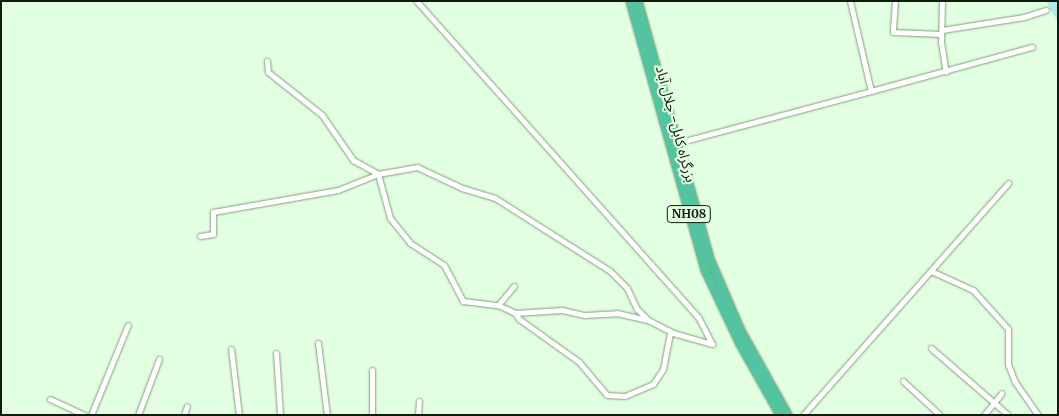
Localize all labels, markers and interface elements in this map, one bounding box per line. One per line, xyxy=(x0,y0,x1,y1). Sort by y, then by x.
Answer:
street label: بزرگراه کابل- جلال آباد xyxy=(652,64,700,184)
road number: NH08 xyxy=(666,204,712,223)

